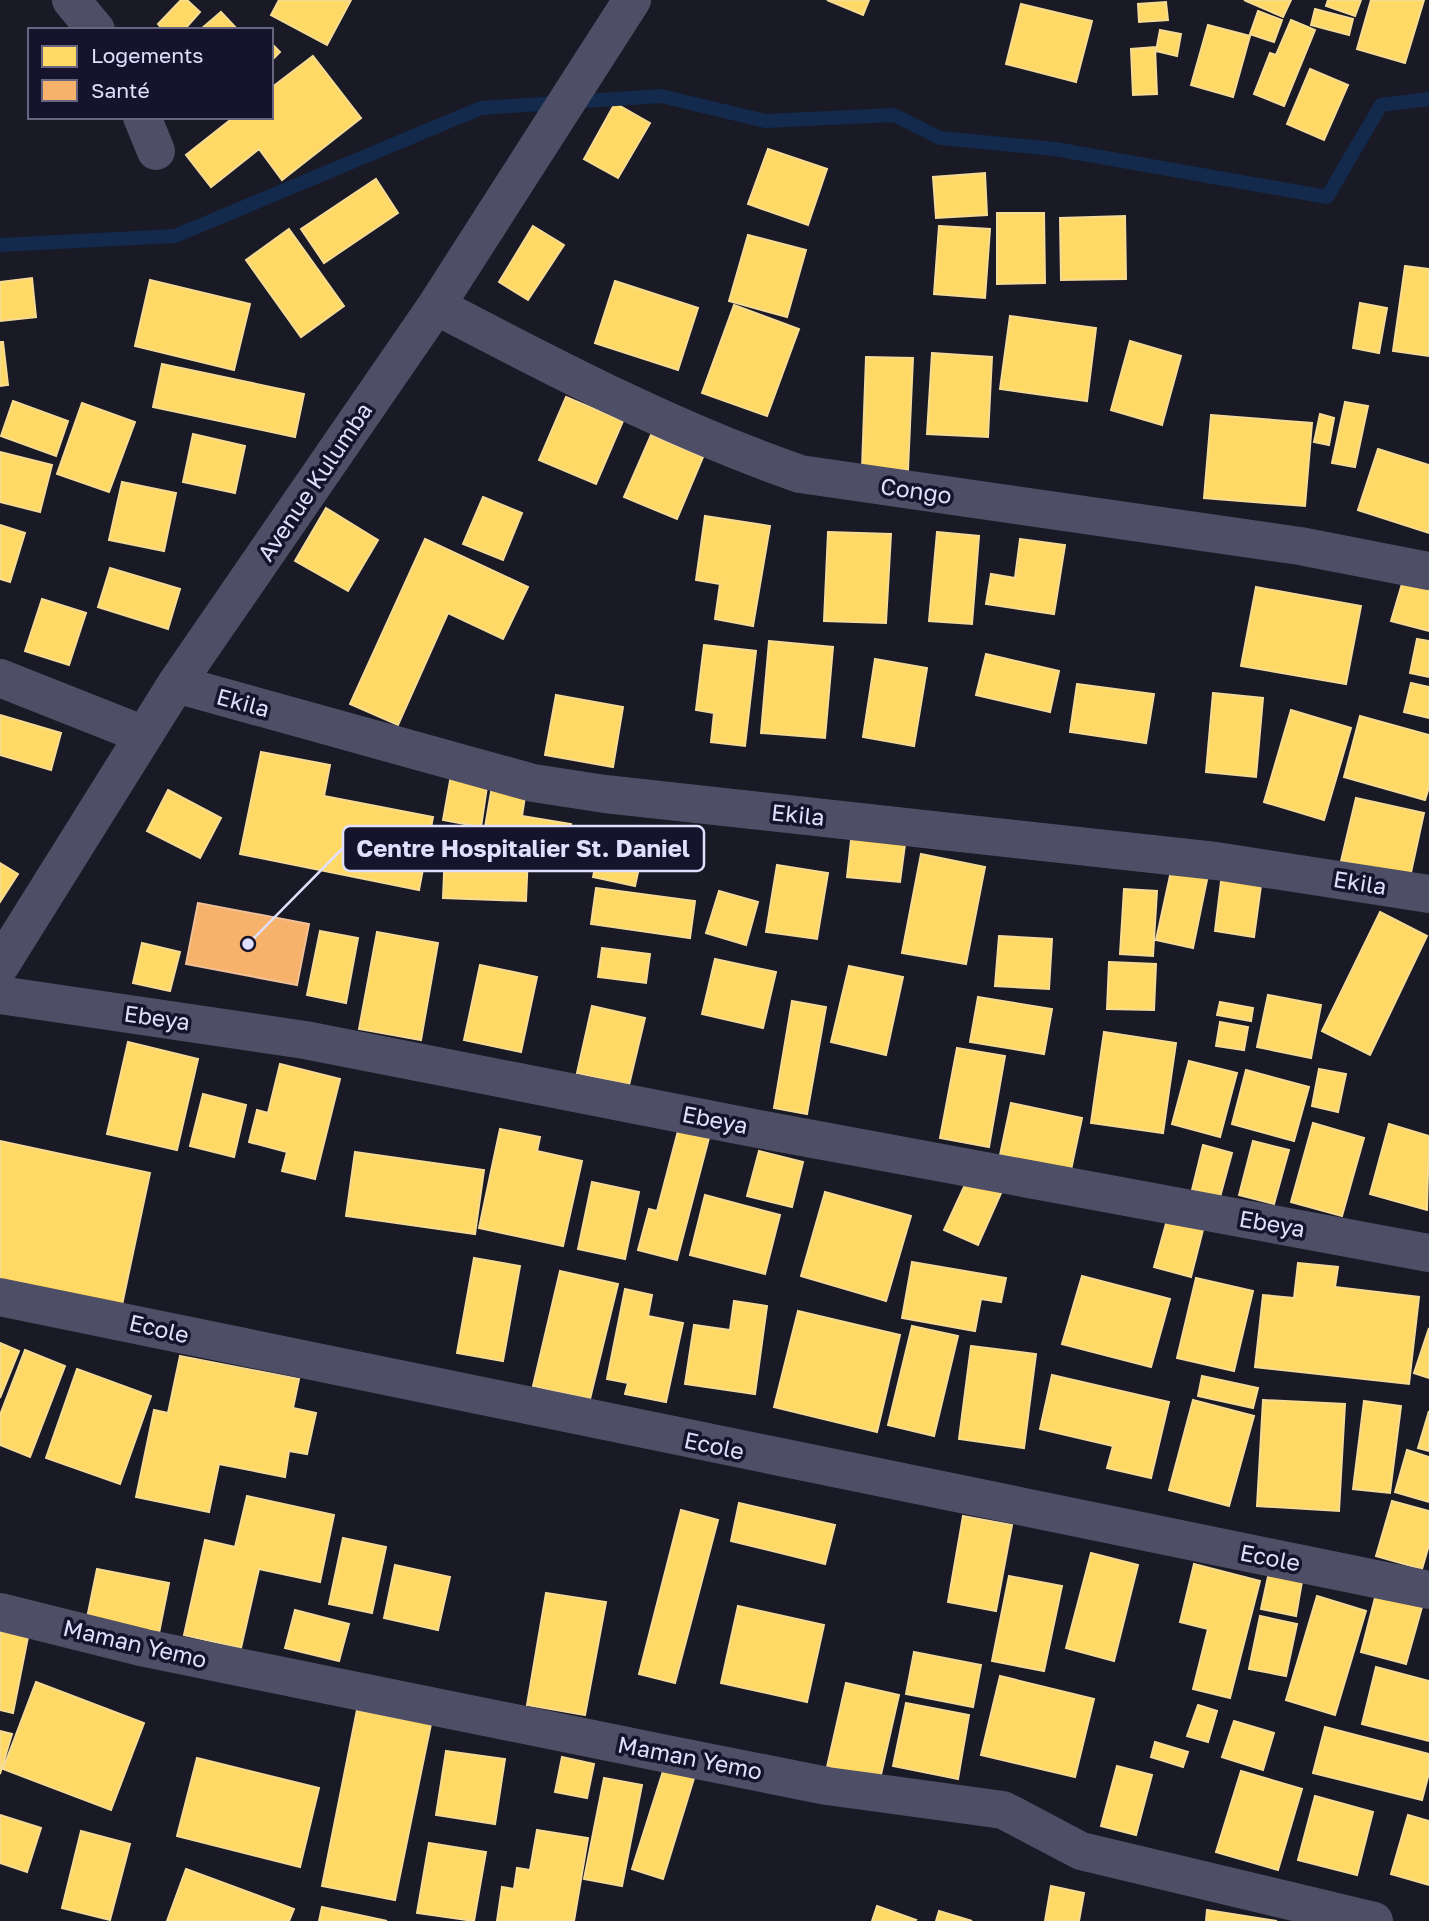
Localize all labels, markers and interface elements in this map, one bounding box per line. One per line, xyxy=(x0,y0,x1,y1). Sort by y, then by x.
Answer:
legend xyxy=(28,28,273,119)
text: Logements xyxy=(91,42,203,68)
text: Santé xyxy=(91,77,150,103)
street label: Avenue Kulumba xyxy=(251,397,378,566)
street label: Congo xyxy=(879,471,954,509)
street label: Ekila xyxy=(214,682,273,722)
street label: Ekila xyxy=(770,797,826,831)
callout: Centre Hospitalier St. Daniel xyxy=(343,826,704,871)
text: Centre Hospitalier St. Daniel xyxy=(356,833,690,862)
street label: Ekila xyxy=(1332,864,1389,900)
street label: Ebeya xyxy=(122,999,192,1035)
street label: Ebeya xyxy=(680,1099,750,1139)
street label: Ebeya xyxy=(1237,1203,1307,1243)
street label: Ecole xyxy=(127,1308,192,1348)
street label: Ecole xyxy=(682,1425,747,1465)
street label: Ecole xyxy=(1238,1537,1303,1577)
street label: Maman Yemo xyxy=(61,1613,210,1673)
street label: Maman Yemo xyxy=(616,1729,765,1785)

